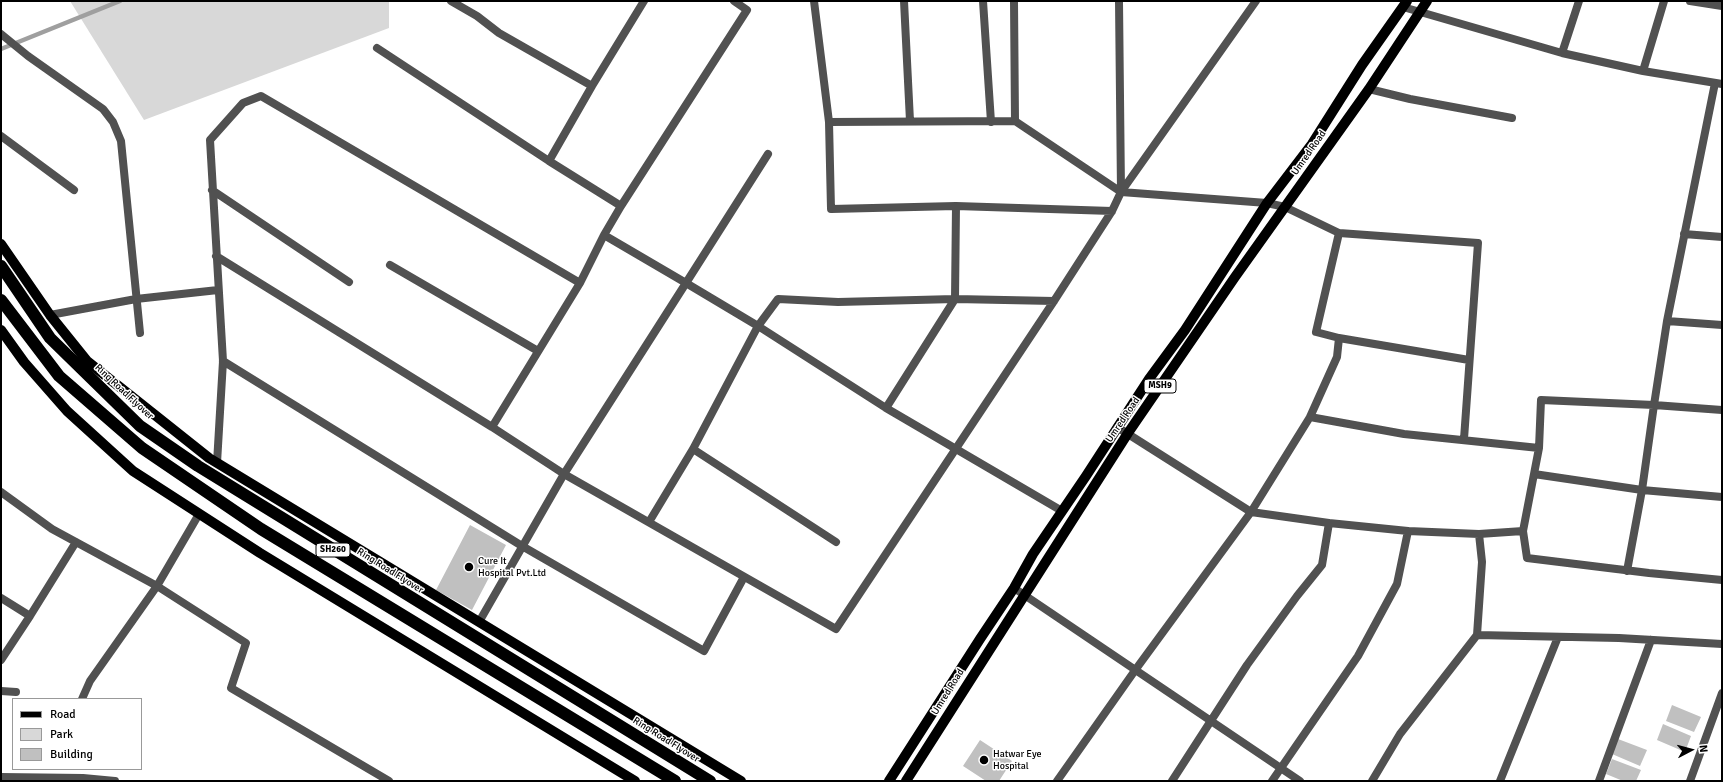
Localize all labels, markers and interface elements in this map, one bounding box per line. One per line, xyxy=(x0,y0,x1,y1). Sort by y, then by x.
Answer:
street label: Umred Road xyxy=(1289,128,1329,178)
street label: Ring Road Flyover xyxy=(92,362,156,422)
road number: MSH9 xyxy=(1144,379,1176,393)
street label: Umred Road xyxy=(1103,395,1143,445)
road number: SH260 xyxy=(316,543,350,557)
street label: Ring Road Flyover xyxy=(355,546,425,596)
place label: Cure It Hospital Pvt.Ltd xyxy=(478,555,546,578)
marker: Cure It Hospital Pvt.Ltd xyxy=(463,561,475,573)
street label: Umred Road xyxy=(929,667,967,717)
legend xyxy=(12,698,142,770)
text: Road xyxy=(50,707,76,722)
street label: Ring Road Flyover xyxy=(631,715,701,765)
text: Park xyxy=(50,727,73,742)
north arrow xyxy=(1671,730,1711,770)
text: N xyxy=(1697,744,1710,753)
text: Building xyxy=(50,747,93,762)
place label: Hatwar Eye Hospital xyxy=(993,748,1041,772)
marker: Hatwar Eye Hospital xyxy=(978,754,990,766)

